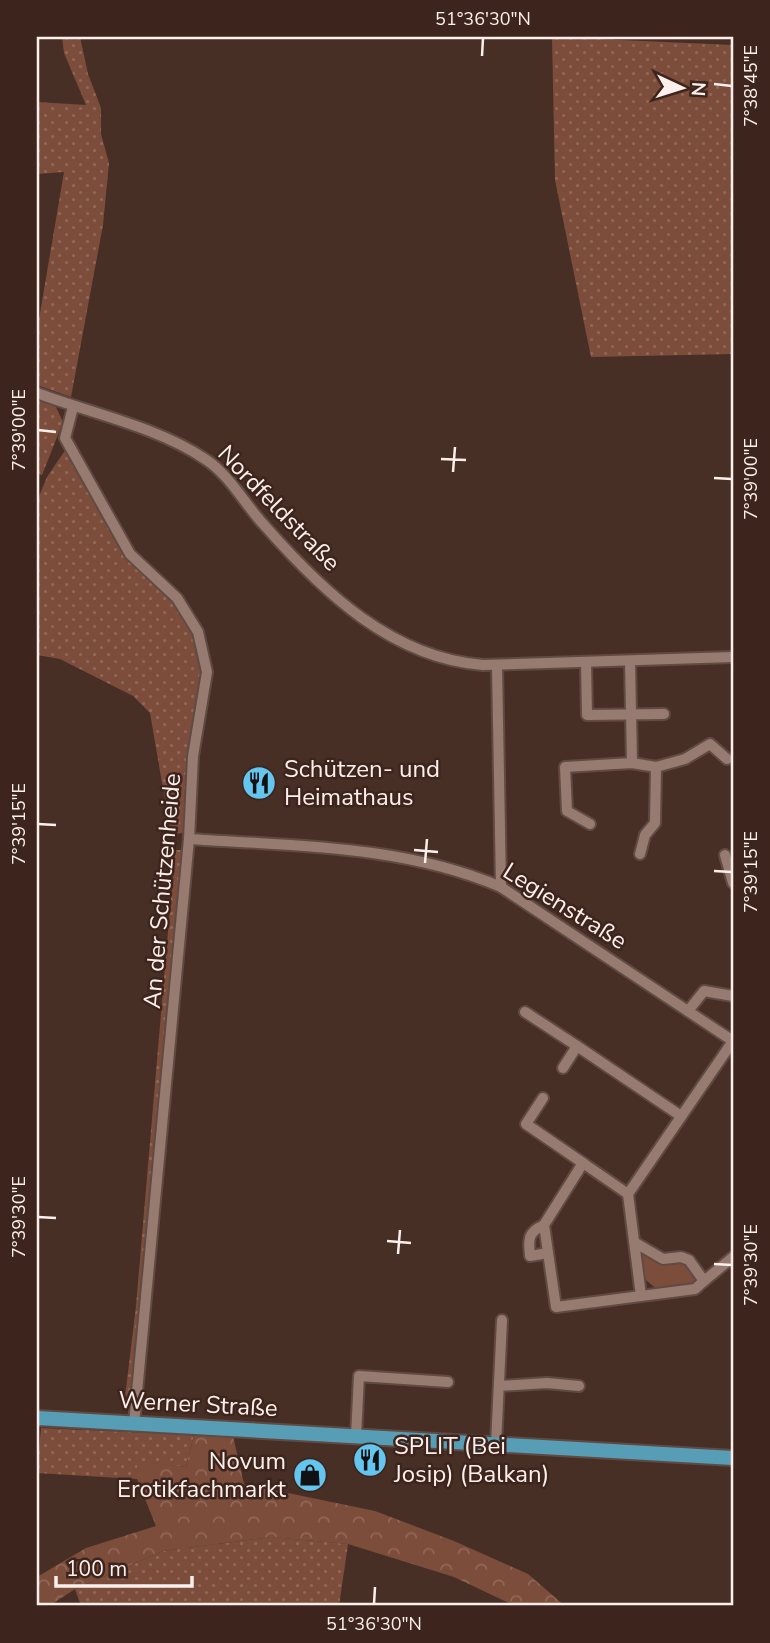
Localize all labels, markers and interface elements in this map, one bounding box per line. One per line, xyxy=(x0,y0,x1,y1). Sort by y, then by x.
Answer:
text: 51°36'30"N xyxy=(435,7,531,31)
text: 7°38'45"E xyxy=(739,45,763,127)
north arrow xyxy=(648,52,718,122)
text: N xyxy=(684,81,711,97)
text: 7°39'00"E xyxy=(7,389,31,471)
street label: Nordfeldstraße xyxy=(211,438,347,578)
text: 7°39'00"E xyxy=(739,438,763,520)
place label: Schützen- und Heimathaus xyxy=(284,753,440,813)
restaurant icon: Schützen- und Heimathaus xyxy=(240,764,278,802)
street label: An der Schützenheide xyxy=(136,772,188,1010)
text: 7°39'15"E xyxy=(7,783,31,865)
text: 7°39'15"E xyxy=(739,831,763,913)
street label: Legienstraße xyxy=(497,855,633,957)
text: 7°39'30"E xyxy=(7,1176,31,1258)
text: 7°39'30"E xyxy=(739,1224,763,1306)
street label: Werner Straße xyxy=(118,1384,278,1424)
place label: SPLIT (Bei Josip) (Balkan) xyxy=(393,1430,549,1490)
restaurant icon: SPLIT (Bei Josip) (Balkan) xyxy=(351,1441,389,1479)
place label: Novum Erotikfachmarkt xyxy=(117,1445,287,1505)
shop icon: Novum Erotikfachmarkt xyxy=(291,1456,329,1494)
scale bar xyxy=(56,1545,192,1589)
text: 100 m xyxy=(66,1555,127,1583)
text: 51°36'30"N xyxy=(326,1612,422,1636)

